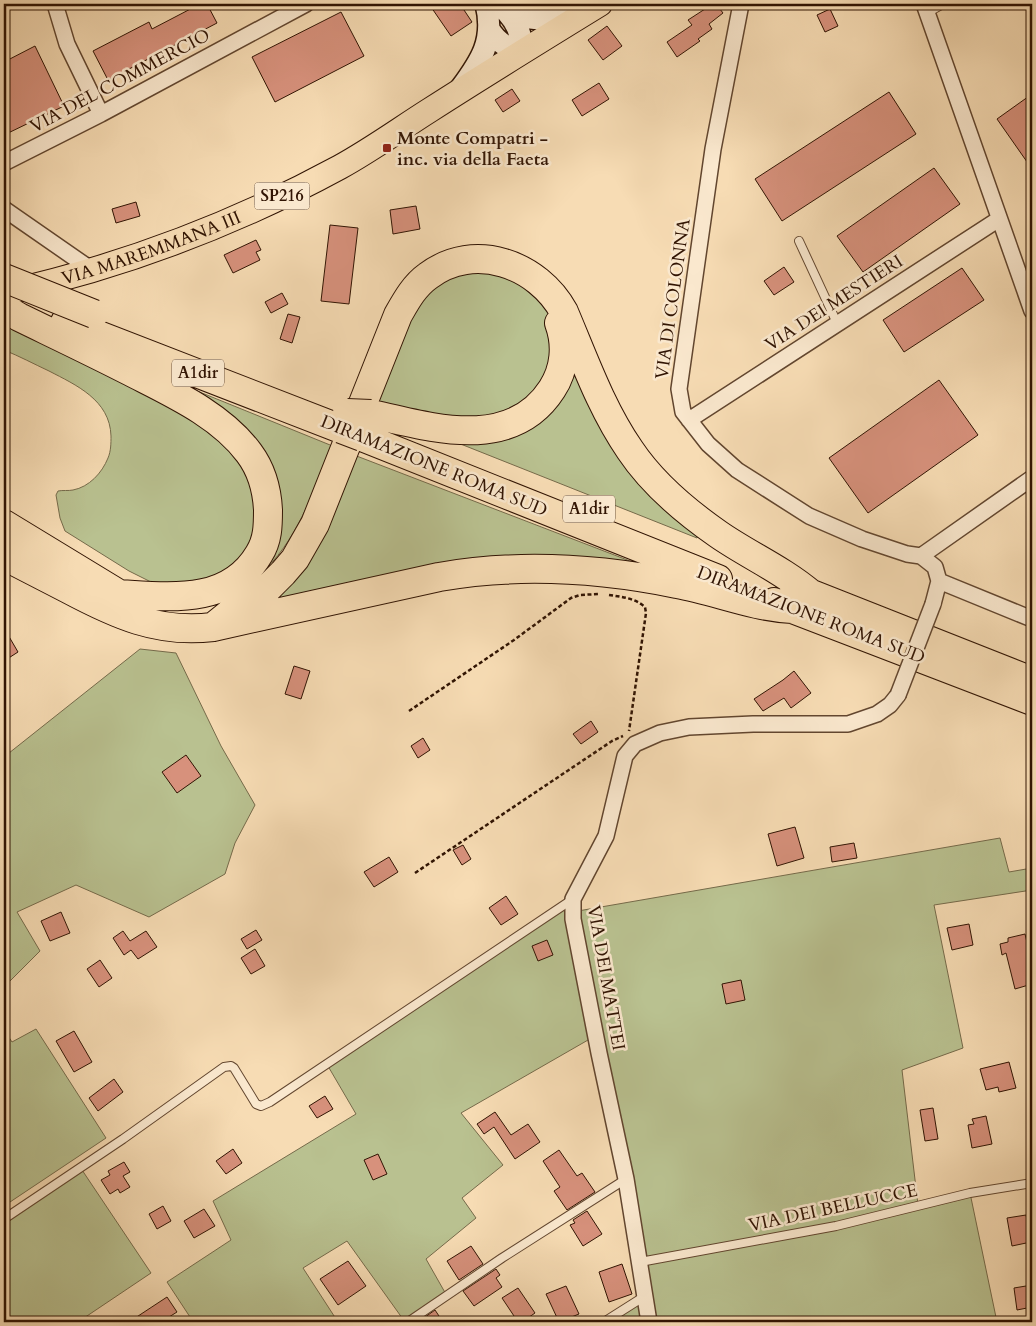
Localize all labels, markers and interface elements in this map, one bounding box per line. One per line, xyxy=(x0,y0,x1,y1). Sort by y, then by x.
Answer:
street label: VIA DEL COMMERCIO xyxy=(26,23,214,139)
place label: Monte Compatri - inc. via della Faeta xyxy=(397,126,549,172)
marker: Monte Compatri - inc. via della Faeta xyxy=(381,142,393,154)
road number: SP216 xyxy=(254,182,310,210)
street label: VIA MAREMMANA III xyxy=(59,205,245,291)
street label: VIA DI COLONNA xyxy=(649,217,697,381)
street label: VIA DEI MESTIERI xyxy=(760,249,908,357)
road number: A1dir xyxy=(172,359,224,386)
street label: DIRAMAZIONE ROMA SUD xyxy=(317,409,551,523)
road number: A1dir xyxy=(563,496,615,522)
street label: DIRAMAZIONE ROMA SUD xyxy=(693,560,929,670)
street label: VIA DEI MATTEI xyxy=(581,903,631,1053)
street label: VIA DEI BELLUCCE xyxy=(746,1178,920,1238)

